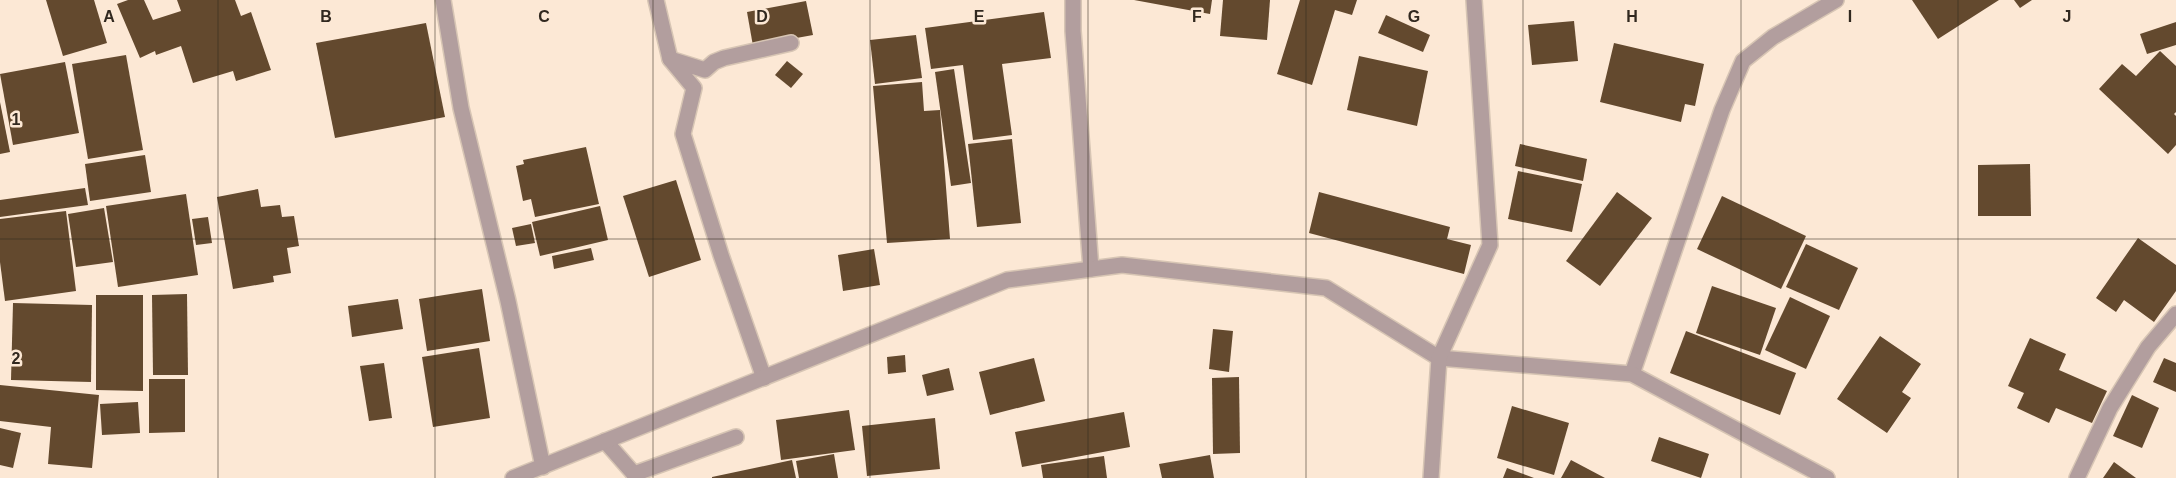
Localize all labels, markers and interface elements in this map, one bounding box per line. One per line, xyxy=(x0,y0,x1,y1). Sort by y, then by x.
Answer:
text: A xyxy=(103,8,115,25)
text: B xyxy=(320,8,332,25)
text: C xyxy=(538,8,550,25)
text: D xyxy=(756,8,768,25)
text: E xyxy=(974,8,985,25)
text: F xyxy=(1192,8,1202,25)
text: G xyxy=(1408,8,1420,25)
text: H xyxy=(1626,8,1638,25)
text: I xyxy=(1848,8,1852,25)
text: J xyxy=(2063,8,2071,25)
text: 1 xyxy=(12,111,21,128)
text: 2 xyxy=(12,350,21,367)

